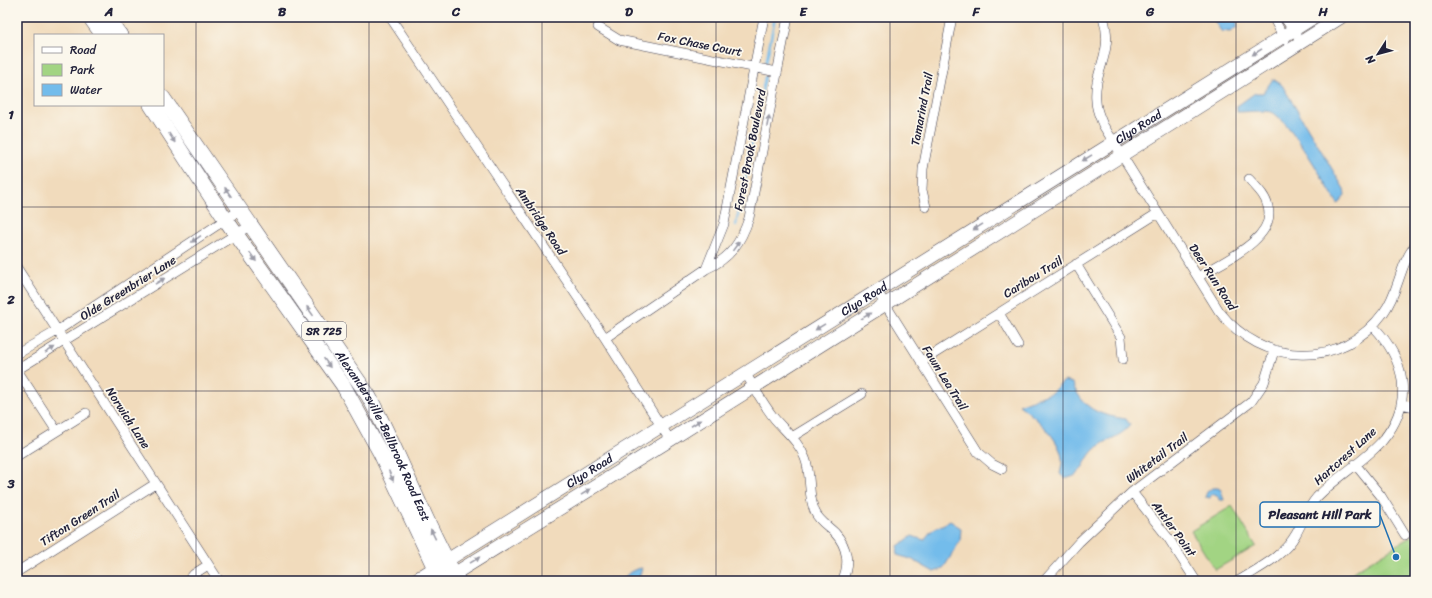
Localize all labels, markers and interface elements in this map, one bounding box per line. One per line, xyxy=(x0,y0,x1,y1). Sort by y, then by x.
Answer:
text: A xyxy=(104,0,113,23)
text: B xyxy=(278,0,287,23)
text: C xyxy=(451,0,461,23)
text: D xyxy=(625,0,633,23)
text: E xyxy=(799,0,808,23)
text: F xyxy=(971,0,980,23)
text: G xyxy=(1145,0,1155,23)
text: H xyxy=(1317,0,1328,23)
street label: Fox Chase Court xyxy=(656,25,744,63)
legend xyxy=(34,34,164,106)
north arrow xyxy=(1358,34,1398,74)
text: Road xyxy=(70,39,97,61)
one-way arrow xyxy=(1251,49,1263,56)
text: N xyxy=(1360,51,1381,69)
text: Park xyxy=(70,59,95,81)
street label: Tamarind Trail xyxy=(904,70,940,148)
text: Water xyxy=(70,79,103,101)
street label: Forest Brook Boulevard xyxy=(727,86,773,213)
text: 1 xyxy=(8,103,14,126)
street label: Clyo Road xyxy=(1111,103,1167,150)
one-way arrow xyxy=(765,115,771,127)
one-way arrow xyxy=(168,132,176,143)
one-way arrow xyxy=(1082,154,1092,162)
street label: Ambridge Road xyxy=(509,181,573,260)
one-way arrow xyxy=(224,187,232,197)
one-way arrow xyxy=(972,224,983,231)
one-way arrow xyxy=(191,235,201,243)
street label: Deer Run Road xyxy=(1183,239,1243,316)
one-way arrow xyxy=(732,241,740,251)
street label: Olde Greenbrier Lane xyxy=(75,249,181,327)
street label: Caribou Trail xyxy=(999,250,1068,304)
one-way arrow xyxy=(249,252,257,262)
street label: Clyo Road xyxy=(836,276,892,322)
one-way arrow xyxy=(154,277,166,284)
text: 2 xyxy=(6,288,15,311)
one-way arrow xyxy=(306,305,314,316)
one-way arrow xyxy=(860,313,871,320)
road number: SR 725 xyxy=(302,322,346,340)
one-way arrow xyxy=(815,323,825,331)
street label: Fawn Lea Trail xyxy=(916,341,974,416)
street label: Alexandersville-Bellbrook Road East xyxy=(329,345,437,525)
one-way arrow xyxy=(44,347,56,354)
one-way arrow xyxy=(323,358,331,369)
street label: Norwich Lane xyxy=(100,382,156,454)
one-way arrow xyxy=(691,419,701,427)
street label: Hartcrest Lane xyxy=(1308,421,1382,491)
street label: Whitetail Trail xyxy=(1121,427,1194,489)
street label: Clyo Road xyxy=(561,448,618,494)
one-way arrow xyxy=(388,471,394,482)
text: 3 xyxy=(6,472,15,495)
street label: Tifton Green Trail xyxy=(35,483,125,552)
one-way arrow xyxy=(581,488,591,496)
street label: Antler Point xyxy=(1145,495,1203,563)
callout: Pleasant Hill Park xyxy=(1260,502,1380,527)
text: Pleasant Hill Park xyxy=(1268,503,1373,526)
one-way arrow xyxy=(430,528,436,540)
one-way arrow xyxy=(469,557,481,564)

